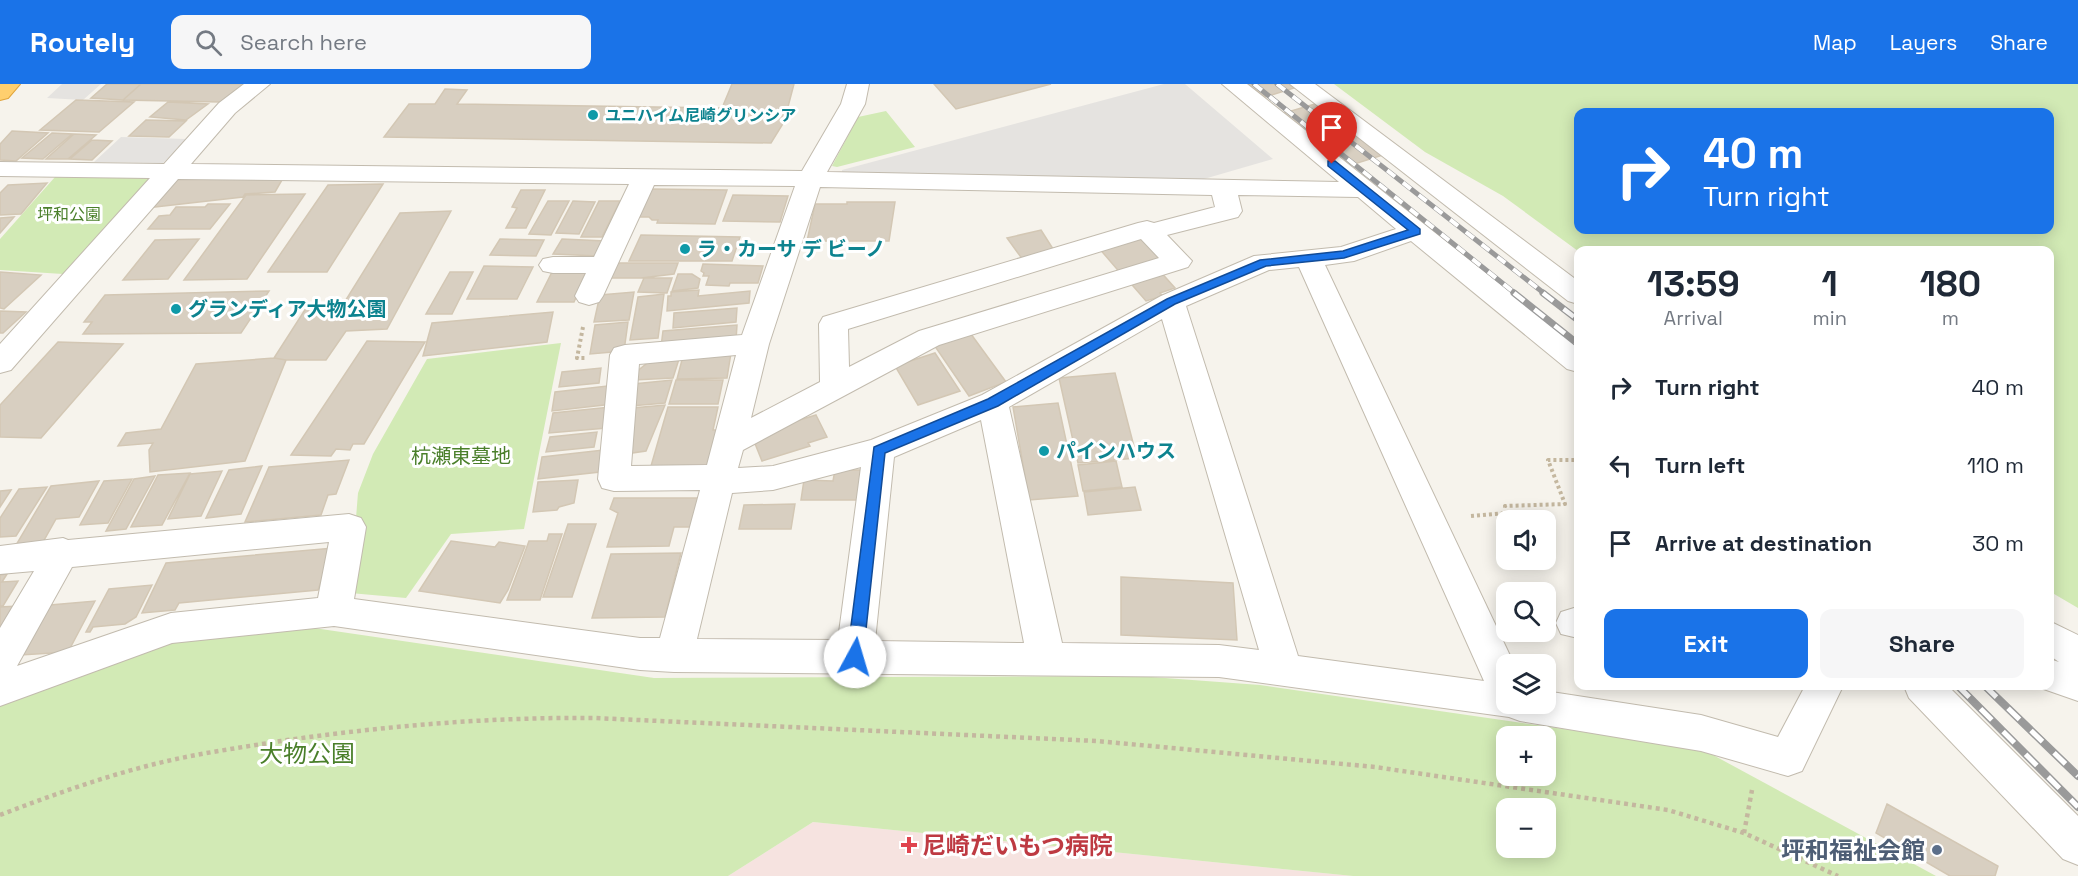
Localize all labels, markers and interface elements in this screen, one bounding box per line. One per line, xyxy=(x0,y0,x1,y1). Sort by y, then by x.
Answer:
search box xyxy=(171,15,591,69)
text: Routely xyxy=(30,24,135,60)
icon: search xyxy=(192,26,225,59)
text: Search here xyxy=(240,28,367,56)
text: Map xyxy=(1813,29,1857,56)
text: Layers xyxy=(1890,29,1957,56)
text: Share xyxy=(1990,29,2048,56)
pin xyxy=(1306,102,1357,164)
place label: ユニハイム尼崎グリンシア xyxy=(605,105,796,126)
marker: ユニハイム尼崎グリンシア xyxy=(586,108,600,122)
icon: arrive xyxy=(1315,111,1348,144)
text: 40 m xyxy=(1703,127,1803,180)
icon: right xyxy=(1604,132,1682,210)
text: Turn right xyxy=(1703,179,1830,214)
park label: 坪和公園 xyxy=(37,204,101,225)
place label: ラ・カーサ デ ビーノ xyxy=(697,236,886,262)
marker: ラ・カーサ デ ビーノ xyxy=(678,242,692,256)
text: 13:59 xyxy=(1647,261,1740,307)
text: 1 xyxy=(1822,261,1838,307)
text: 180 xyxy=(1920,261,1981,307)
place label: グランディア大物公園 xyxy=(188,296,387,322)
marker: グランディア大物公園 xyxy=(169,302,183,316)
text: Arrival xyxy=(1664,305,1723,331)
text: min xyxy=(1813,305,1847,331)
text: m xyxy=(1942,305,1959,331)
icon: right xyxy=(1604,371,1637,404)
text: Turn right xyxy=(1655,373,1760,401)
text: 40 m xyxy=(1972,373,2024,401)
place label: パインハウス xyxy=(1056,438,1176,464)
park label: 杭瀬東墓地 xyxy=(411,443,511,469)
marker: パインハウス xyxy=(1037,444,1051,458)
icon: left xyxy=(1604,449,1637,482)
text: Turn left xyxy=(1655,451,1745,479)
text: 110 m xyxy=(1967,451,2024,479)
map controls xyxy=(1496,510,1556,858)
button: sound xyxy=(1496,510,1556,570)
icon: arrive xyxy=(1604,527,1637,560)
text: Arrive at destination xyxy=(1655,529,1872,557)
text: 30 m xyxy=(1972,529,2024,557)
button: search xyxy=(1496,582,1556,642)
button: Exit xyxy=(1604,609,1808,678)
button: Share xyxy=(1820,609,2024,678)
position arrow xyxy=(823,625,887,689)
button: layers xyxy=(1496,654,1556,714)
button: + xyxy=(1496,726,1556,786)
park label: 大物公園 xyxy=(259,738,355,769)
button: − xyxy=(1496,798,1556,858)
place label: 尼崎だいもつ病院 xyxy=(922,830,1113,861)
place label: 坪和福祉会館 xyxy=(1781,835,1925,866)
marker: 尼崎だいもつ病院 xyxy=(900,836,918,854)
marker: 坪和福祉会館 xyxy=(1930,843,1944,857)

